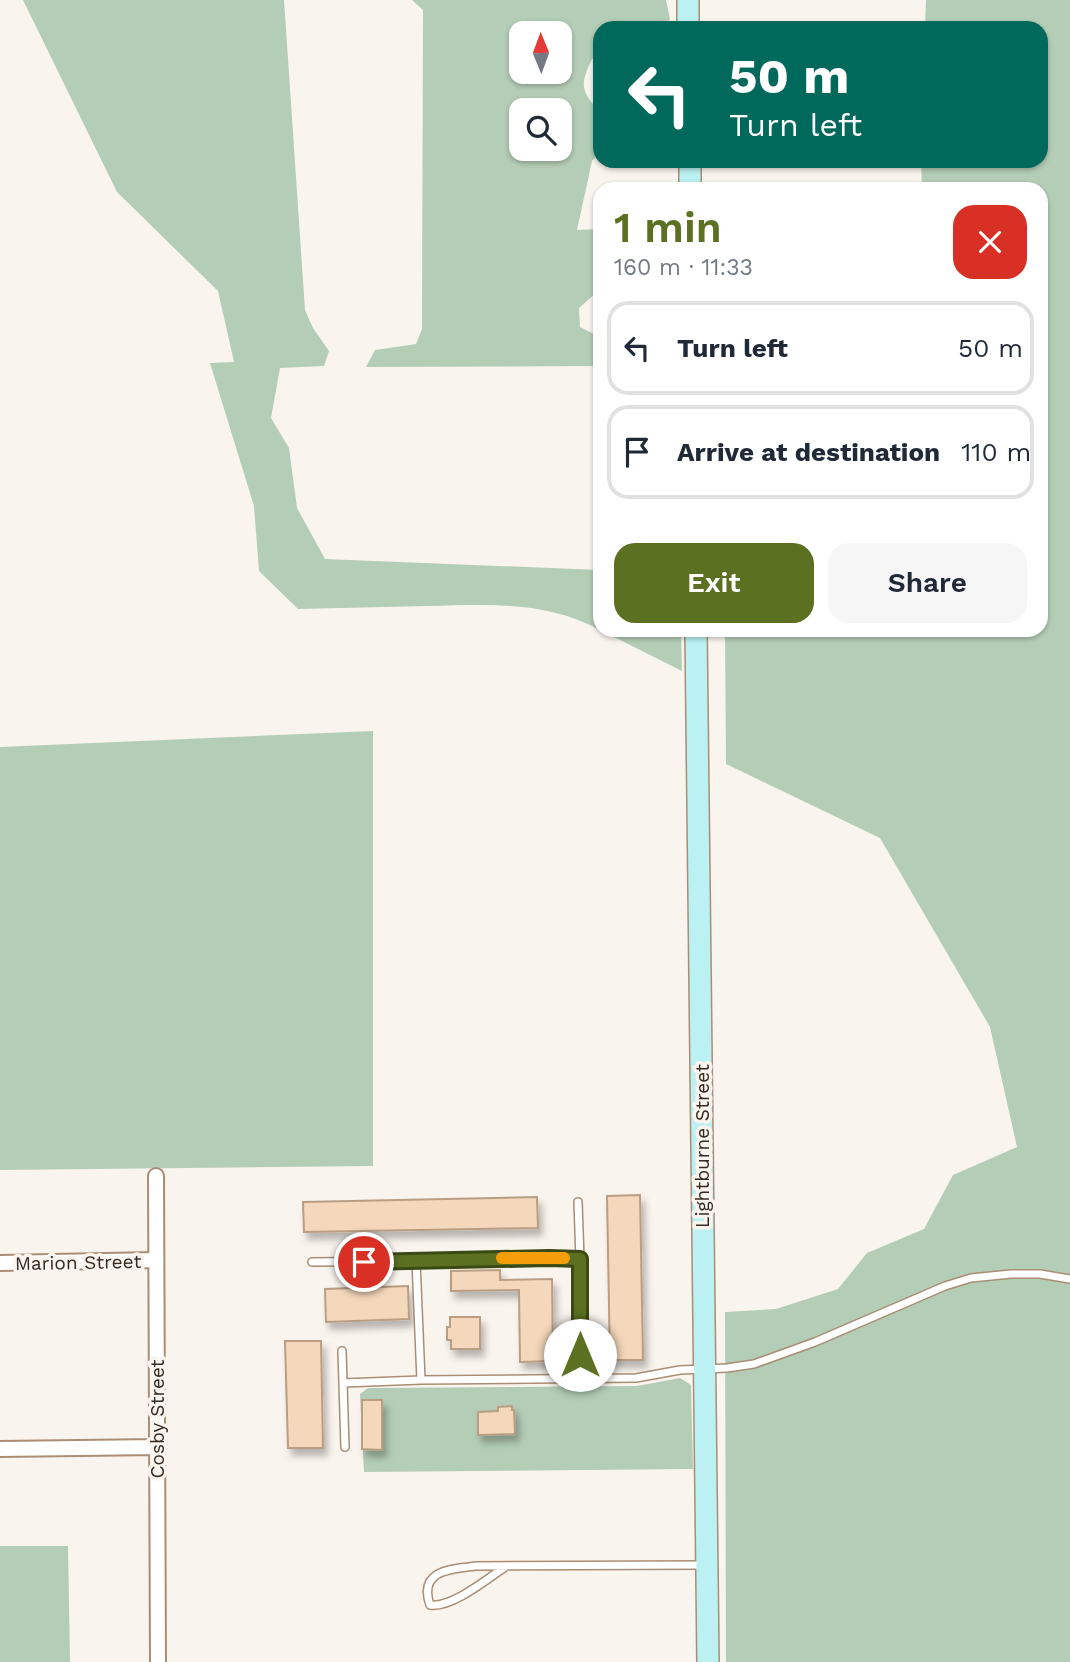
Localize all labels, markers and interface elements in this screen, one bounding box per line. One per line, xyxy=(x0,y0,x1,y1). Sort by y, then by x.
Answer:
north arrow xyxy=(509,21,572,84)
map controls xyxy=(509,21,572,161)
text: 50 m xyxy=(729,47,849,105)
icon: left xyxy=(614,49,705,140)
button: search xyxy=(509,98,572,161)
text: Turn left xyxy=(729,106,862,144)
text: 1 min xyxy=(614,203,722,252)
button: close xyxy=(953,205,1027,279)
text: 160 m · 11:33 xyxy=(614,254,753,281)
icon: left xyxy=(618,329,656,367)
text: Turn left xyxy=(677,333,788,363)
text: 50 m xyxy=(958,333,1023,363)
icon: arrive xyxy=(618,433,656,471)
text: Arrive at destination xyxy=(677,437,940,467)
text: 110 m xyxy=(961,437,1031,467)
button: Exit xyxy=(614,543,814,623)
button: Share xyxy=(828,543,1027,623)
street label: Lightburne Street xyxy=(691,1064,714,1228)
pin xyxy=(334,1232,394,1292)
icon: arrive xyxy=(345,1243,383,1281)
street label: Marion Street xyxy=(15,1250,141,1275)
position arrow xyxy=(543,1318,617,1392)
street label: Cosby Street xyxy=(146,1359,169,1479)

